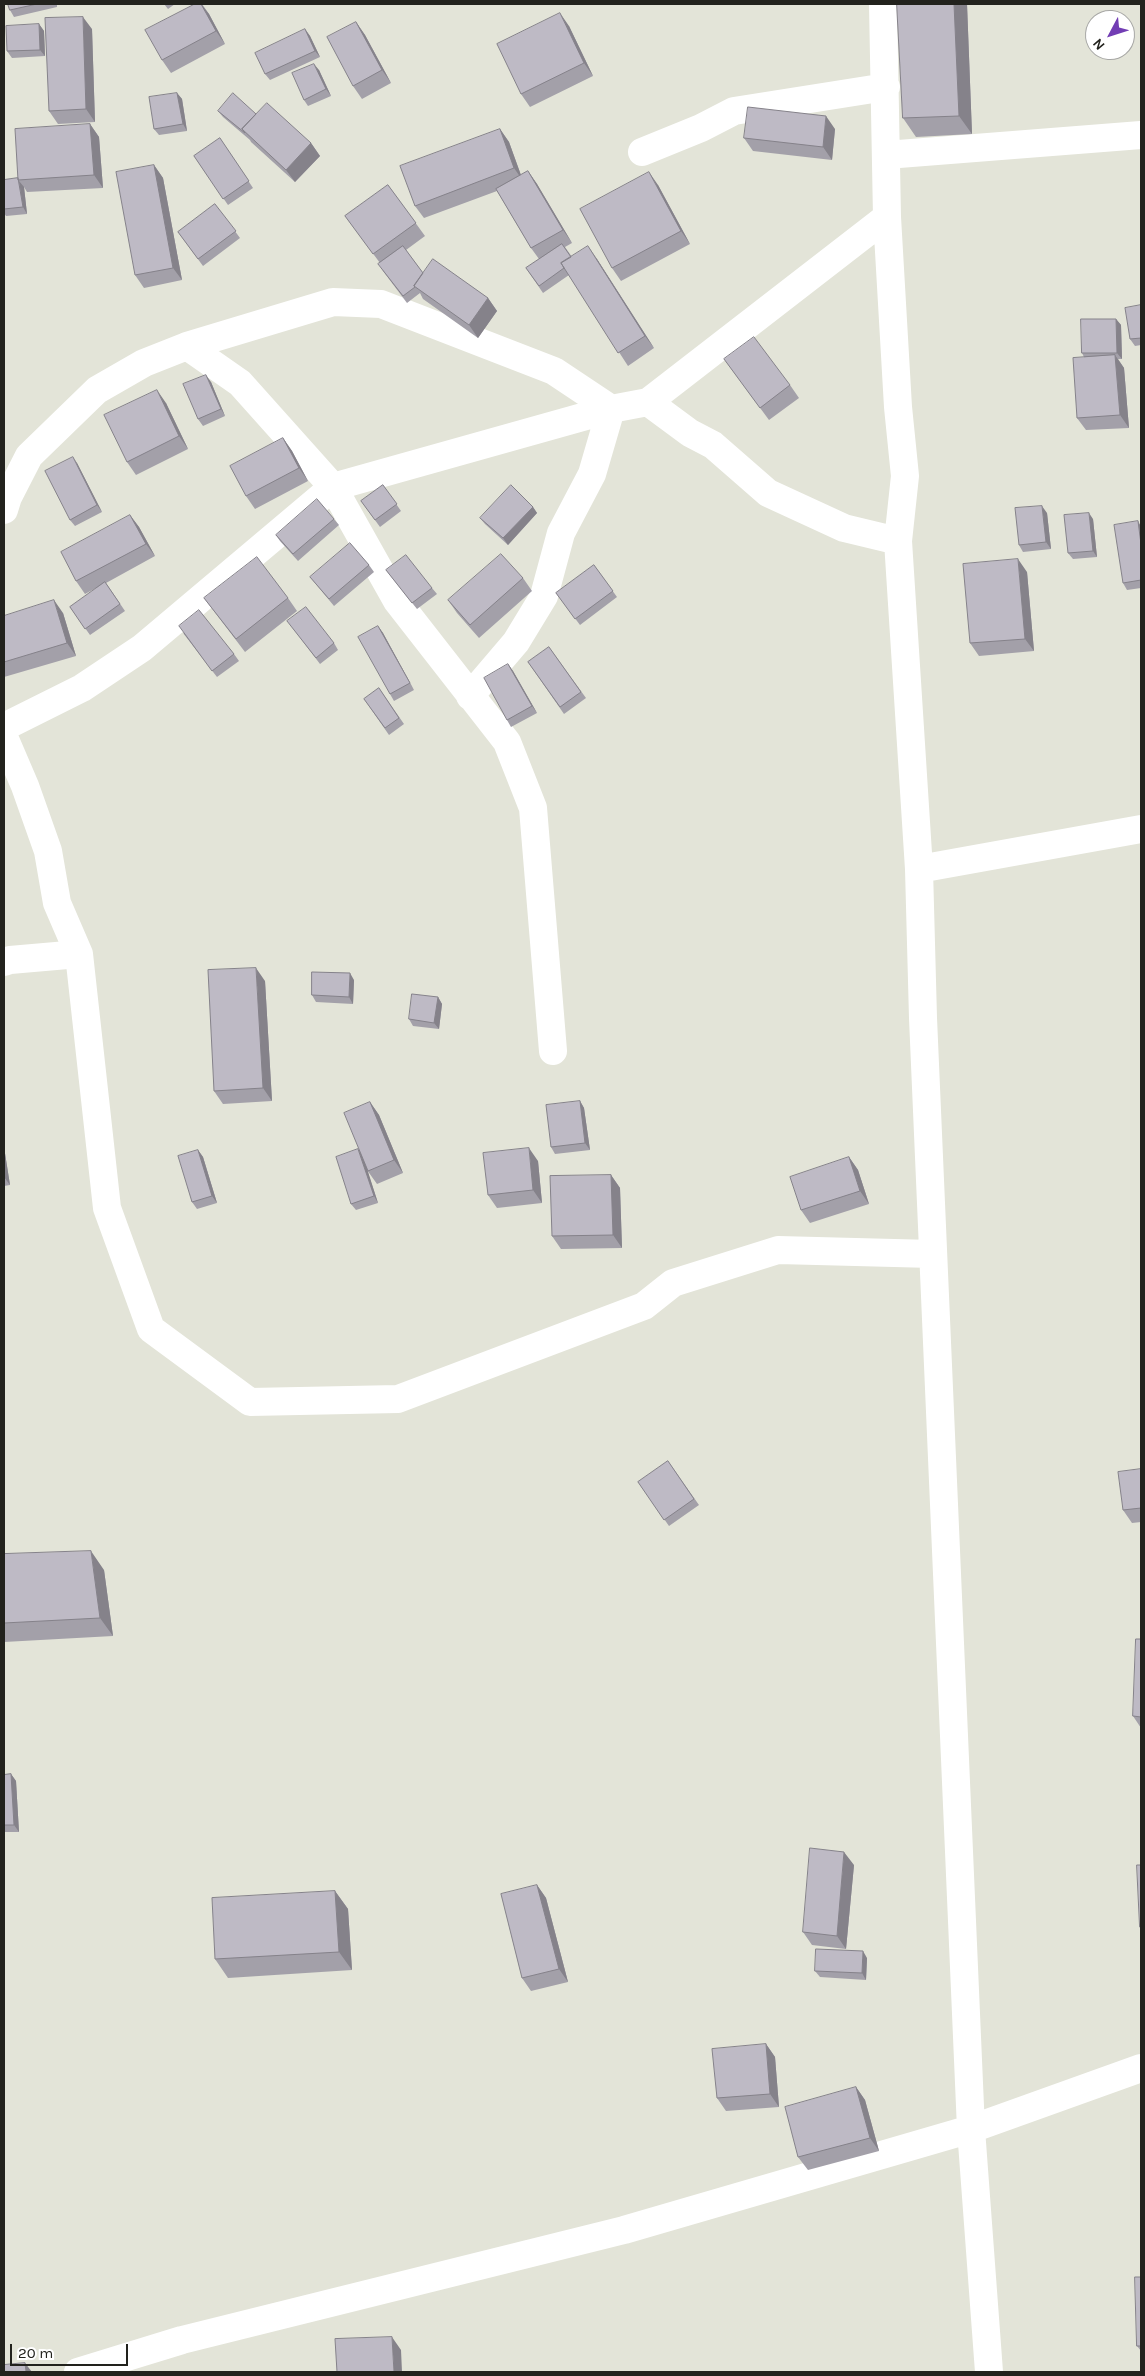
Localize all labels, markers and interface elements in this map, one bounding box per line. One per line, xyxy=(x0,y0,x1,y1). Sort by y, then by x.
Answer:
north arrow xyxy=(1085,10,1135,60)
text: N xyxy=(1089,35,1109,54)
scale bar xyxy=(12,2334,130,2366)
text: 20 m xyxy=(18,2344,53,2362)

